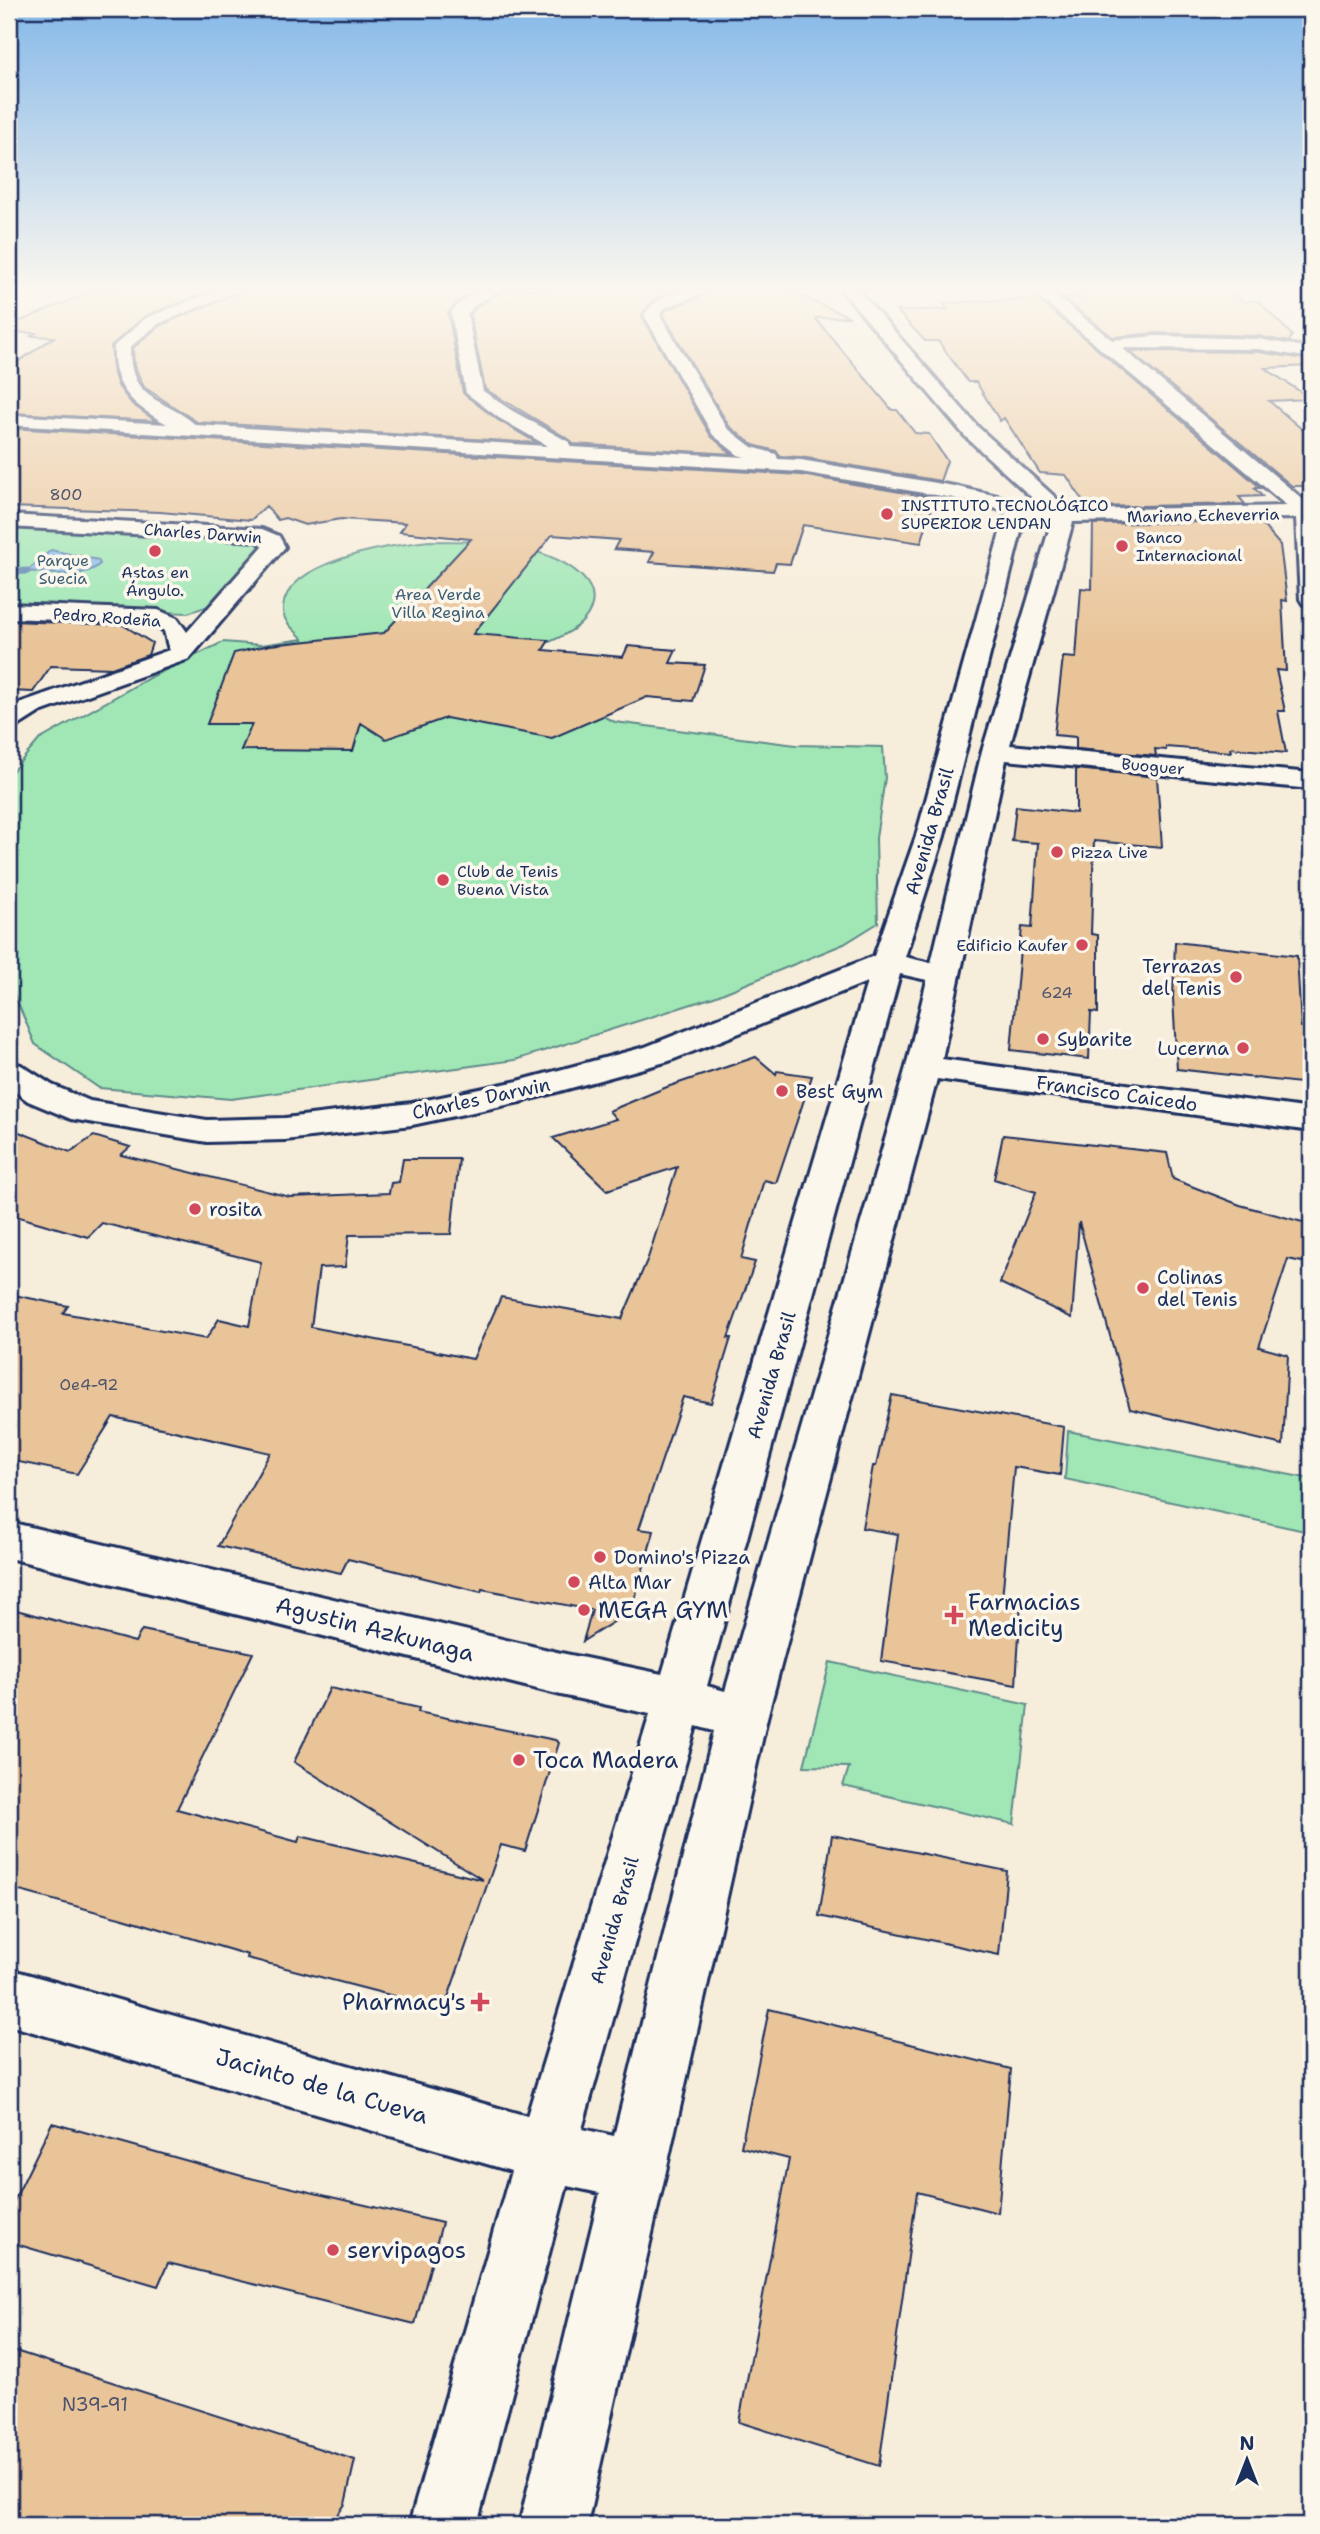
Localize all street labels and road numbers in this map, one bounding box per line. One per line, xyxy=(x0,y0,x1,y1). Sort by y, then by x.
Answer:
street label: Mariano Echeverria xyxy=(1127,504,1279,527)
street label: Charles Darwin xyxy=(143,519,263,548)
street label: Pedro Rodeña xyxy=(52,603,162,632)
street label: Buoguer xyxy=(1121,753,1185,780)
street label: Avenida Brasil xyxy=(899,764,960,898)
street label: Francisco Caicedo xyxy=(1035,1070,1199,1117)
street label: Charles Darwin xyxy=(410,1072,552,1125)
street label: Avenida Brasil xyxy=(741,1308,802,1442)
street label: Agustin Azkunaga xyxy=(273,1590,477,1668)
street label: Avenida Brasil xyxy=(584,1853,645,1987)
street label: Jacinto de la Cueva xyxy=(212,2041,432,2131)

